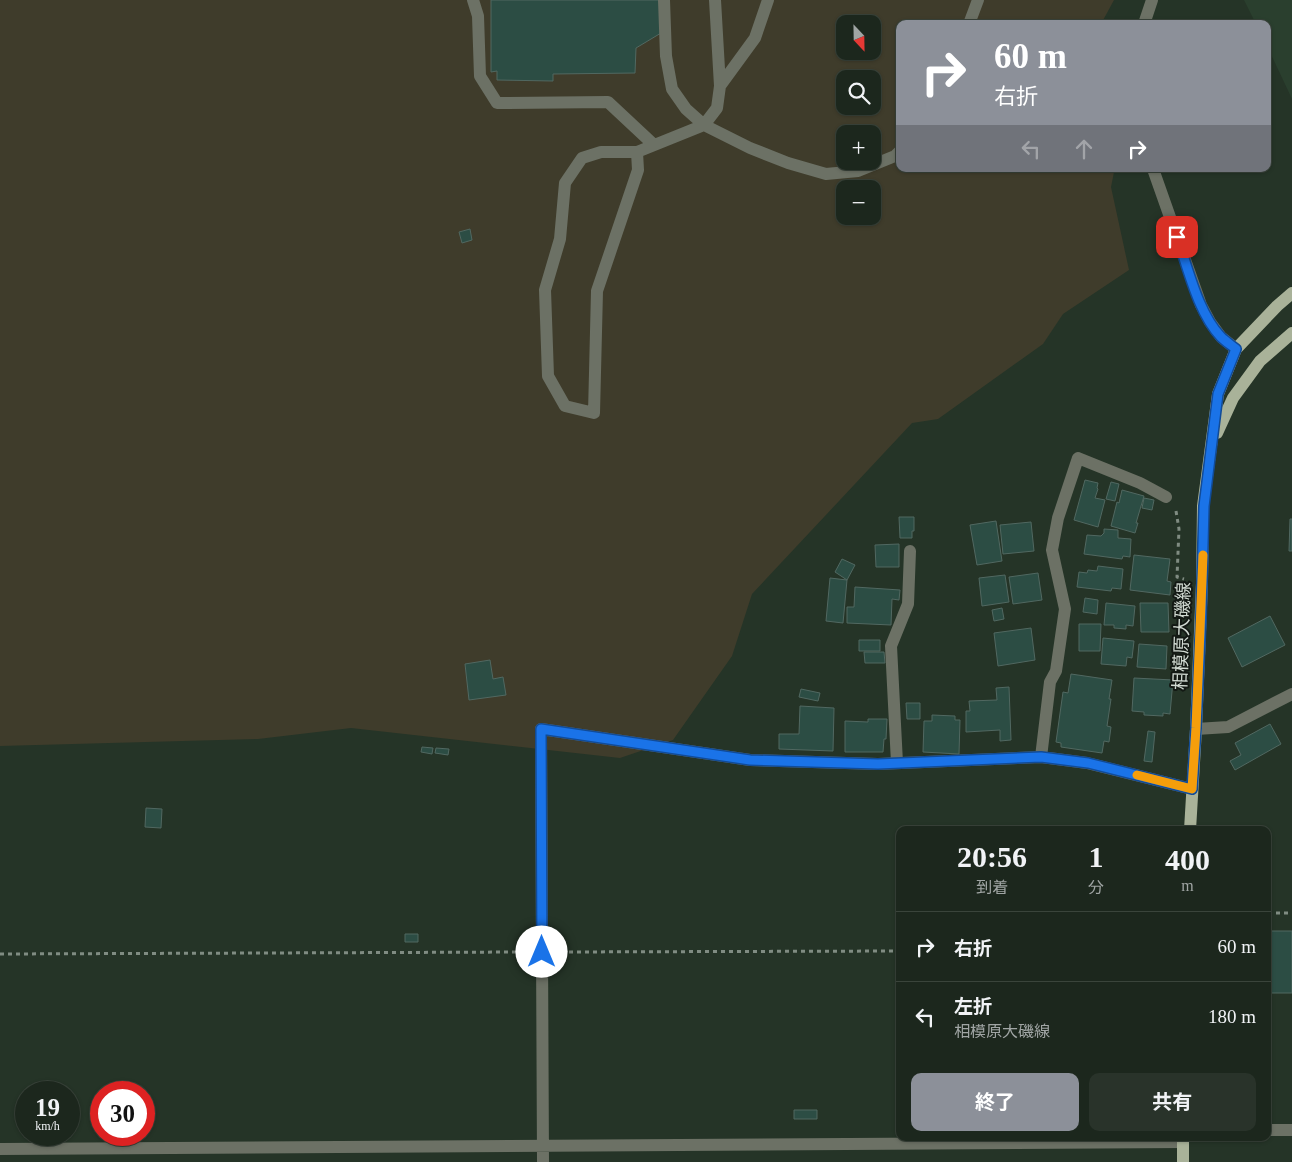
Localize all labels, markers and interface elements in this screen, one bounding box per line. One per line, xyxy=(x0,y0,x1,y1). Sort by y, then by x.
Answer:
north arrow xyxy=(836,15,881,60)
map controls xyxy=(836,15,881,225)
text: 60 m xyxy=(994,37,1067,76)
icon: right xyxy=(911,40,976,105)
button: search xyxy=(836,70,881,115)
text: 右折 xyxy=(994,84,1038,109)
button: + xyxy=(836,125,881,170)
icon: left xyxy=(1017,135,1045,163)
icon: ahead xyxy=(1070,135,1098,163)
icon: right xyxy=(1123,135,1151,163)
button: − xyxy=(836,180,881,225)
pin xyxy=(1156,216,1198,258)
icon: arrive xyxy=(1163,223,1191,251)
street label: 相模原大磯線 xyxy=(1170,582,1194,690)
text: 20:56 xyxy=(957,840,1027,873)
text: 1 xyxy=(1088,840,1103,873)
text: 400 xyxy=(1165,843,1210,876)
text: m xyxy=(1181,877,1194,894)
text: 到着 xyxy=(976,879,1008,896)
text: 分 xyxy=(1088,879,1104,896)
position arrow xyxy=(515,925,567,977)
icon: right xyxy=(911,933,939,961)
text: 60 m xyxy=(1217,936,1256,957)
text: 右折 xyxy=(954,938,992,959)
text: 左折 xyxy=(954,996,992,1017)
icon: left xyxy=(911,1003,939,1031)
text: 180 m xyxy=(1208,1006,1256,1027)
text: 相模原大磯線 xyxy=(954,1023,1050,1040)
button: 終了 xyxy=(911,1073,1079,1131)
button: 共有 xyxy=(1089,1073,1256,1131)
speed limit sign: 30 xyxy=(90,1081,155,1146)
text: 19 xyxy=(35,1094,60,1121)
text: km/h xyxy=(35,1119,60,1133)

